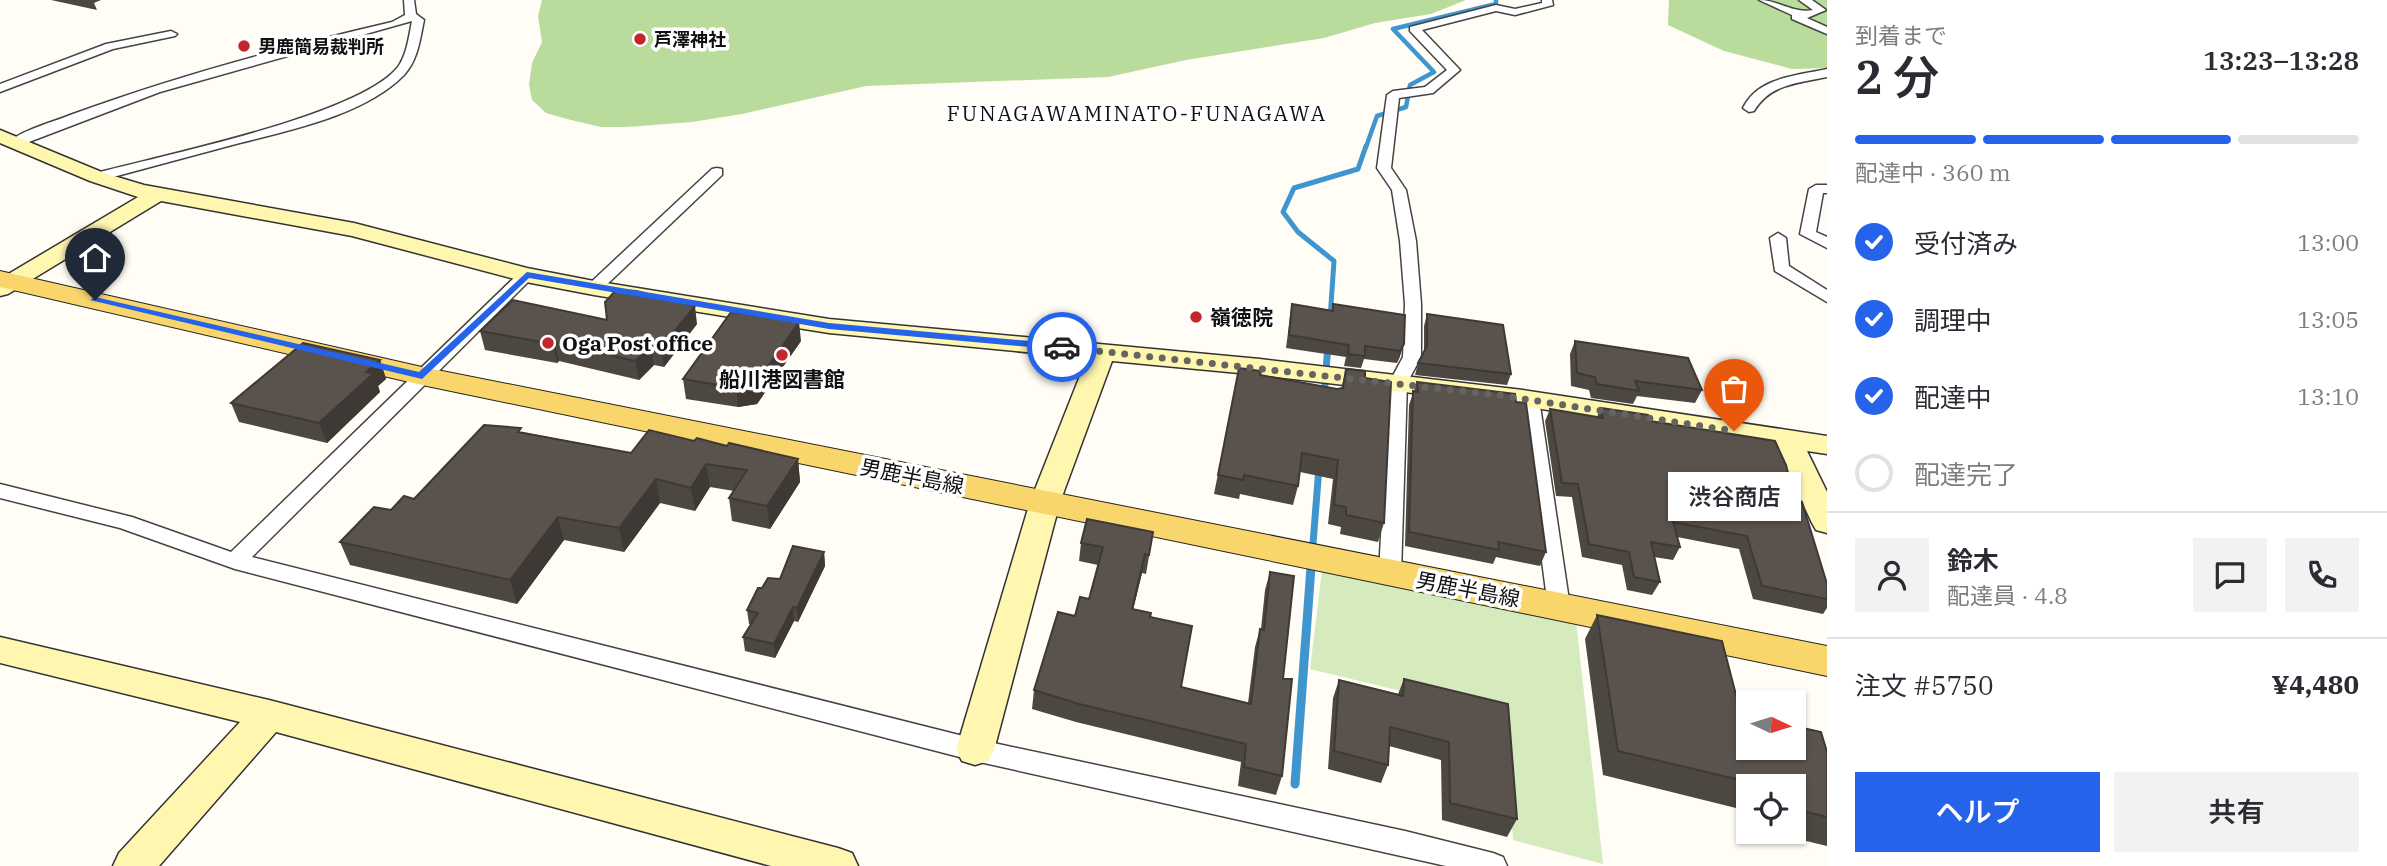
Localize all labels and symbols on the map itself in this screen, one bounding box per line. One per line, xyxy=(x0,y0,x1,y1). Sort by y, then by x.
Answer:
place label: 芦澤神社 xyxy=(654,28,726,51)
marker: 芦澤神社 xyxy=(632,31,648,47)
place label: 男鹿簡易裁判所 xyxy=(258,35,384,58)
marker: 男鹿簡易裁判所 xyxy=(236,38,252,54)
district label: FUNAGAWAMINATO-FUNAGAWA xyxy=(947,99,1327,127)
pin xyxy=(65,228,125,300)
place label: 嶺徳院 xyxy=(1210,303,1273,331)
marker: 嶺徳院 xyxy=(1188,309,1204,325)
courier xyxy=(1027,312,1097,382)
place label: Oga Post office xyxy=(562,329,713,357)
marker: Oga Post office xyxy=(540,335,556,351)
marker: 船川港図書館 xyxy=(774,347,790,363)
pin xyxy=(1704,359,1764,431)
place label: 船川港図書館 xyxy=(719,365,845,393)
street label: 男鹿半島線 xyxy=(858,452,966,500)
callout: 渋谷商店 xyxy=(1668,473,1800,522)
street label: 男鹿半島線 xyxy=(1414,565,1522,613)
north arrow xyxy=(1736,690,1806,760)

